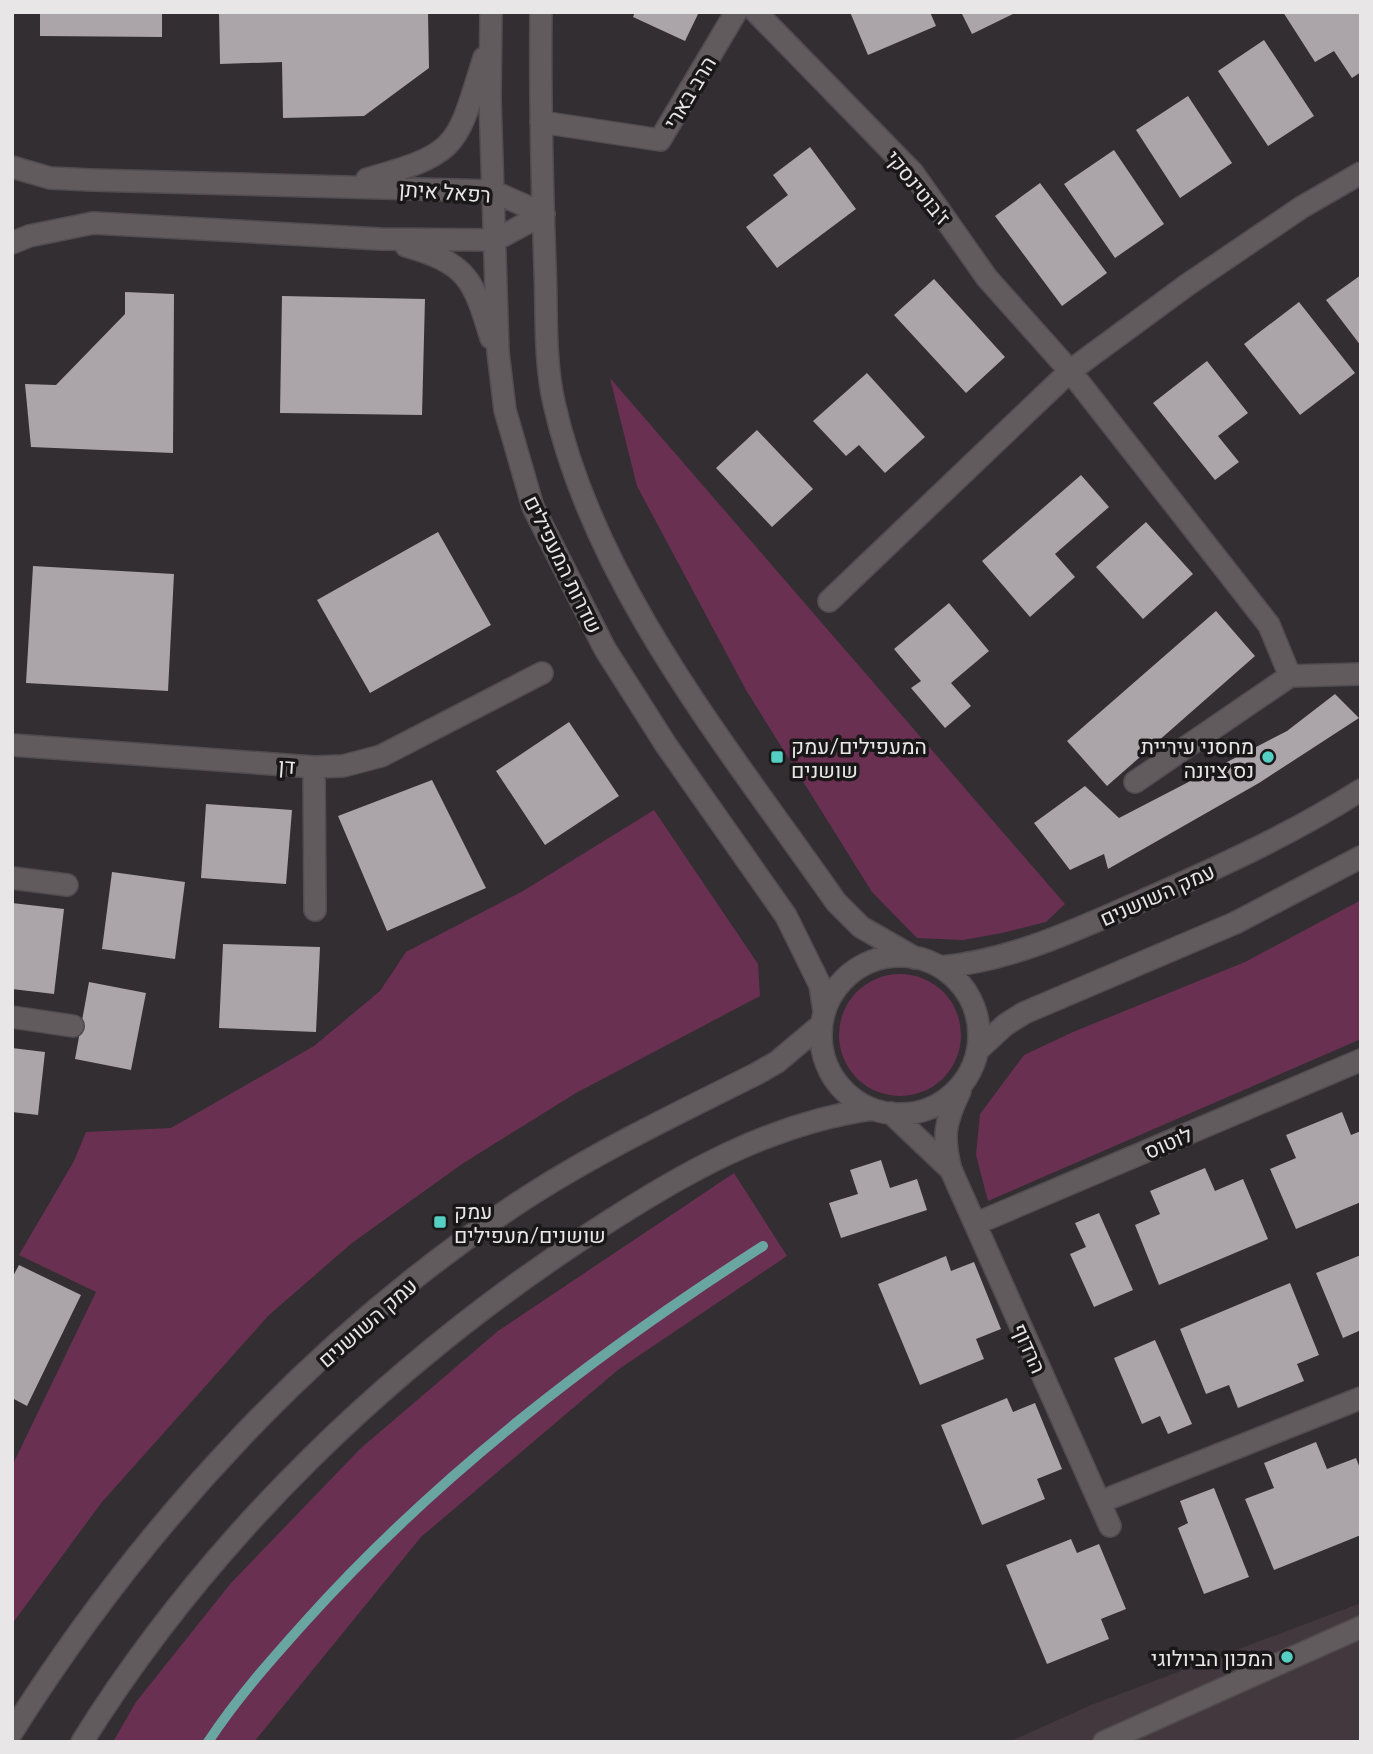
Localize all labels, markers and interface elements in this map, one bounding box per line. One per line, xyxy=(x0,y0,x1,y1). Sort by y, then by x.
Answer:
street label: הרב בארי xyxy=(658,51,720,133)
street label: ז'בוטינסקי xyxy=(881,145,957,229)
street label: רפאל איתן xyxy=(398,175,492,207)
street label: שדרות המעפילים xyxy=(520,491,608,637)
place label: המעפילים/עמק שושנים xyxy=(791,733,927,782)
place label: מחסני עיריית נס ציונה xyxy=(1141,733,1254,782)
marker: המעפילים/עמק שושנים xyxy=(769,749,785,765)
marker: מחסני עיריית נס ציונה xyxy=(1260,749,1276,765)
street label: דן xyxy=(278,752,296,778)
street label: עמק השושנים xyxy=(1096,858,1218,930)
street label: לוטוס xyxy=(1140,1121,1196,1163)
place label: עמק שושנים/מעפילים xyxy=(454,1198,606,1247)
marker: עמק שושנים/מעפילים xyxy=(432,1214,448,1230)
street label: עמק השושנים xyxy=(312,1272,422,1372)
street label: הרדוף xyxy=(1008,1319,1052,1377)
place label: המכון הביולוגי xyxy=(1151,1645,1273,1670)
marker: המכון הביולוגי xyxy=(1279,1649,1295,1665)

